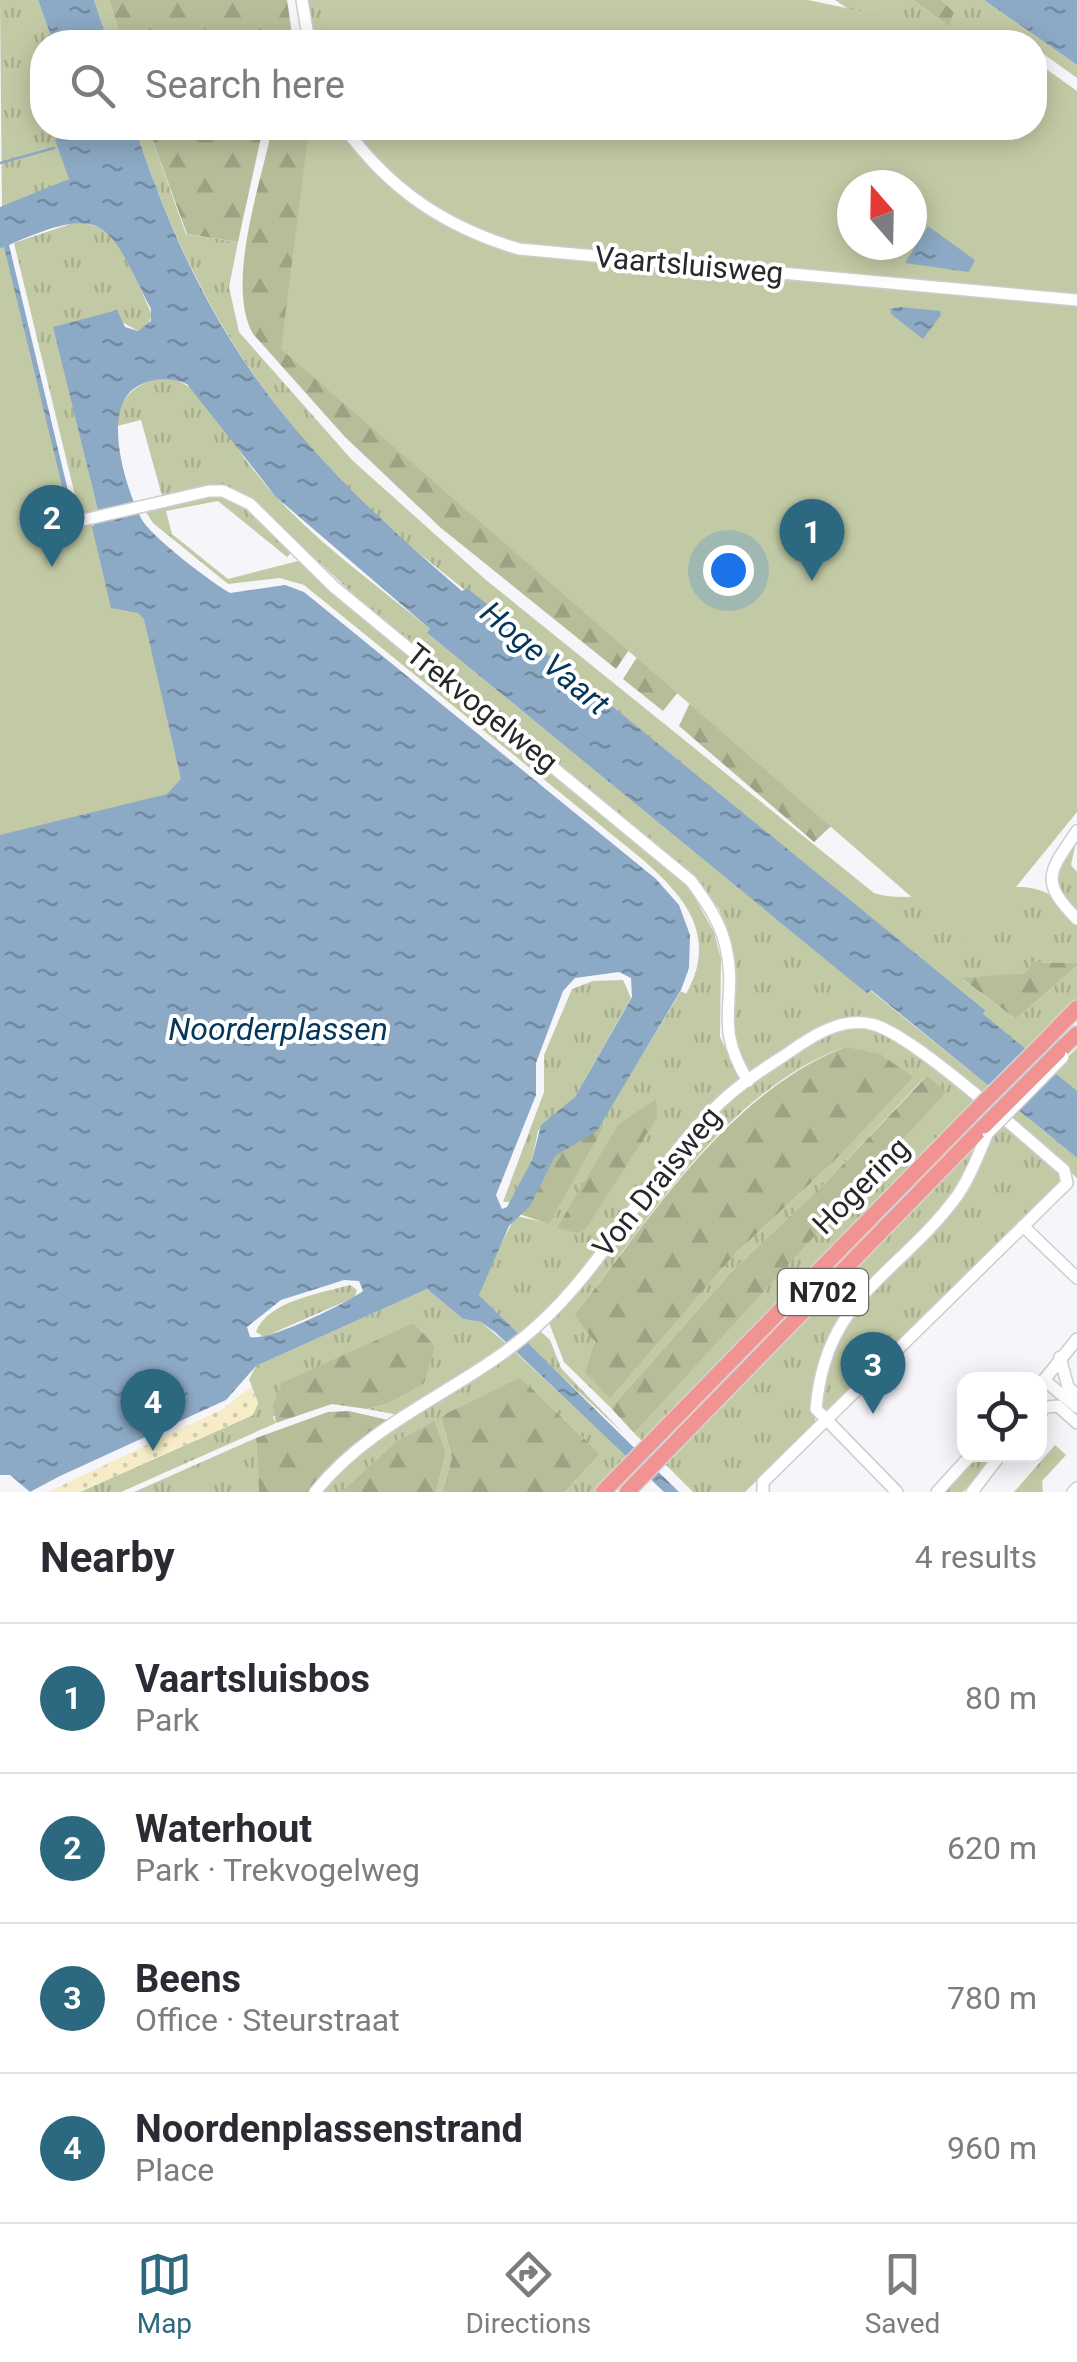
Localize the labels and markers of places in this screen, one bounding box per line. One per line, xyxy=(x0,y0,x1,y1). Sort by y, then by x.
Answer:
pin: 2 xyxy=(20,484,84,567)
pin: 1 xyxy=(780,498,844,581)
pin: 3 xyxy=(840,1332,906,1414)
pin: 4 xyxy=(120,1368,186,1451)

